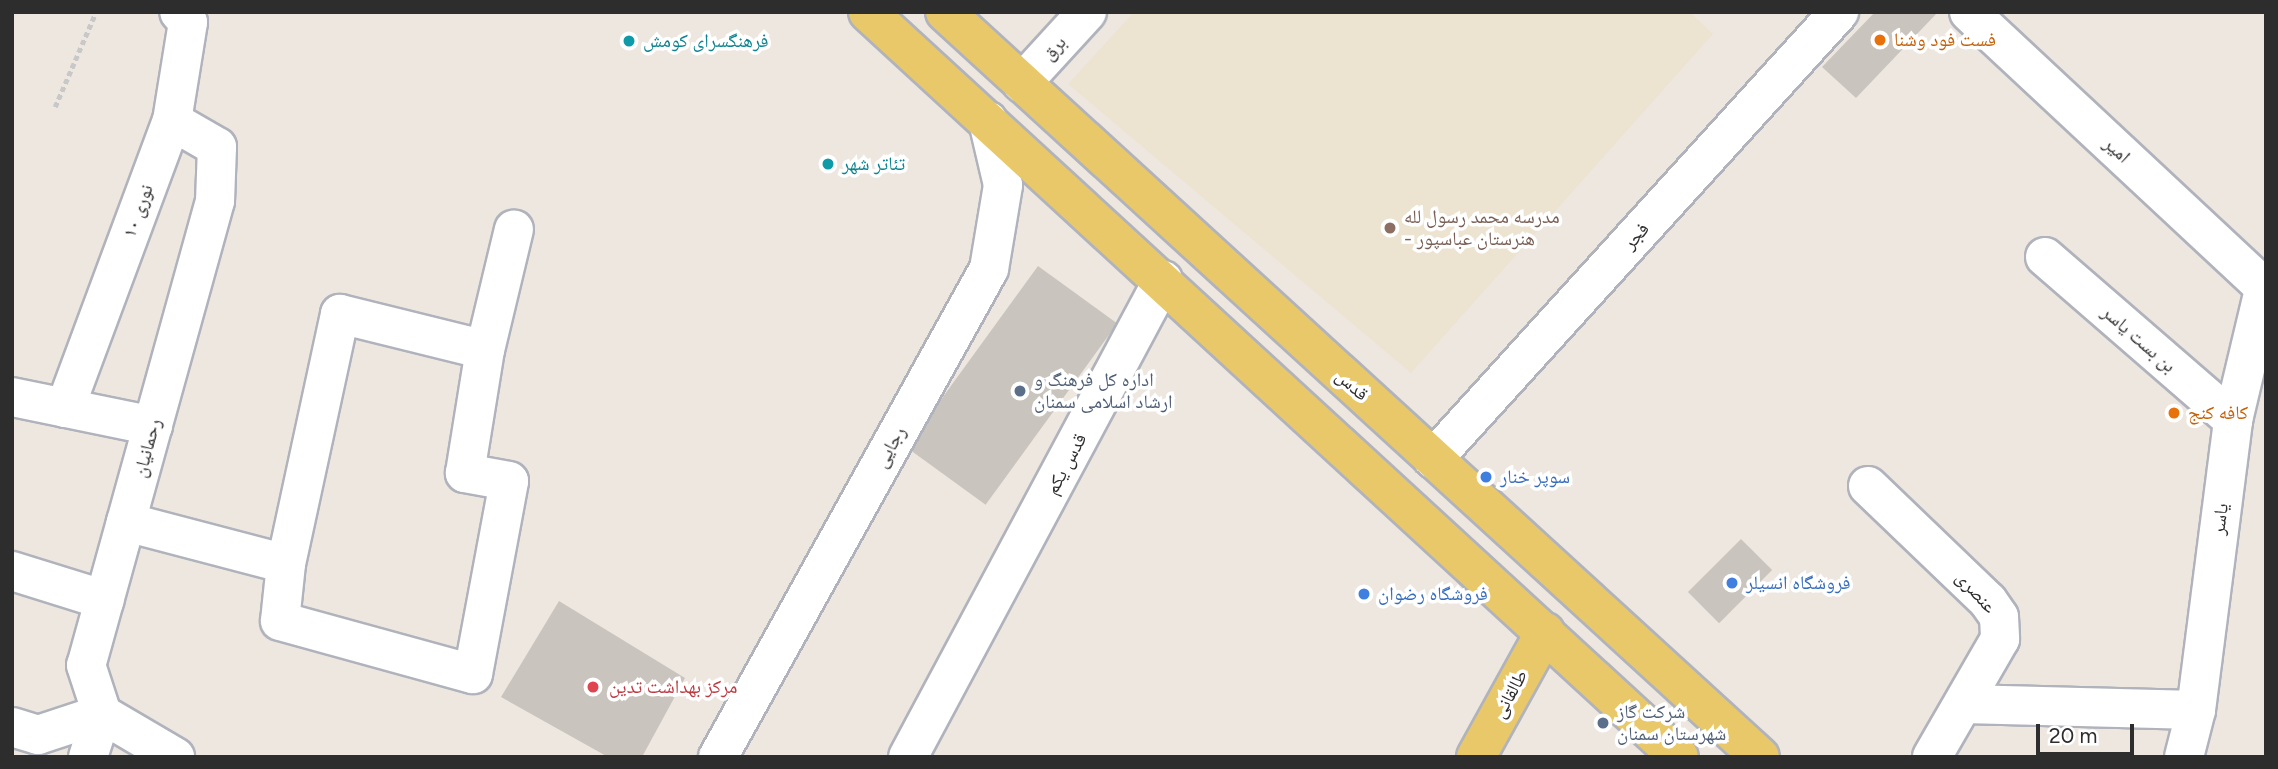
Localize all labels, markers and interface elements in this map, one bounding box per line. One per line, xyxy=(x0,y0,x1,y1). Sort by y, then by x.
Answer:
place label: فست فود وشنا xyxy=(1894,29,1996,51)
place label: فرهنگسرای کومش xyxy=(643,30,769,52)
street label: برق xyxy=(1037,31,1071,65)
marker: فست فود وشنا xyxy=(1872,32,1888,48)
marker: فرهنگسرای کومش xyxy=(621,33,637,49)
street label: امیر xyxy=(2099,132,2135,168)
place label: تئاتر شهر xyxy=(842,153,905,175)
marker: تئاتر شهر xyxy=(820,156,836,172)
street label: نوری ۱۰ xyxy=(118,181,158,241)
place label: مدرسه محمد رسول لله - هنرستان عباسپور xyxy=(1404,206,1560,250)
street label: فجر xyxy=(1618,218,1654,254)
marker: مدرسه محمد رسول لله - هنرستان عباسپور xyxy=(1382,220,1398,236)
street label: بن بست یاسر xyxy=(2097,301,2181,377)
street label: قدس xyxy=(1331,364,1373,406)
place label: اداره کل فرهنگ و ارشاد اسلامی سمنان xyxy=(1034,369,1173,413)
marker: اداره کل فرهنگ و ارشاد اسلامی سمنان xyxy=(1012,383,1028,399)
place label: کافه کنج xyxy=(2188,402,2248,424)
marker: کافه کنج xyxy=(2166,405,2182,421)
street label: رحمانیان xyxy=(128,416,166,480)
street label: رجایی xyxy=(869,422,911,472)
street label: قدس یکم xyxy=(1040,429,1092,499)
place label: سوپر خنار xyxy=(1500,466,1570,488)
marker: سوپر خنار xyxy=(1478,469,1494,485)
street label: یاسر xyxy=(2207,502,2233,536)
street label: عنصری xyxy=(1951,566,2001,618)
place label: فروشگاه انسیلر xyxy=(1746,572,1851,594)
marker: فروشگاه انسیلر xyxy=(1724,575,1740,591)
place label: فروشگاه رضوان xyxy=(1378,583,1488,605)
marker: فروشگاه رضوان xyxy=(1356,586,1372,602)
street label: طالقانی xyxy=(1487,666,1533,722)
place label: مرکز بهداشت تدین xyxy=(609,676,737,698)
marker: مرکز بهداشت تدین xyxy=(583,677,603,697)
place label: شرکت گاز شهرستان سمنان xyxy=(1617,701,1726,745)
scale bar xyxy=(2040,710,2138,754)
marker: شرکت گاز شهرستان سمنان xyxy=(1595,715,1611,731)
text: 20 m xyxy=(2049,723,2097,748)

